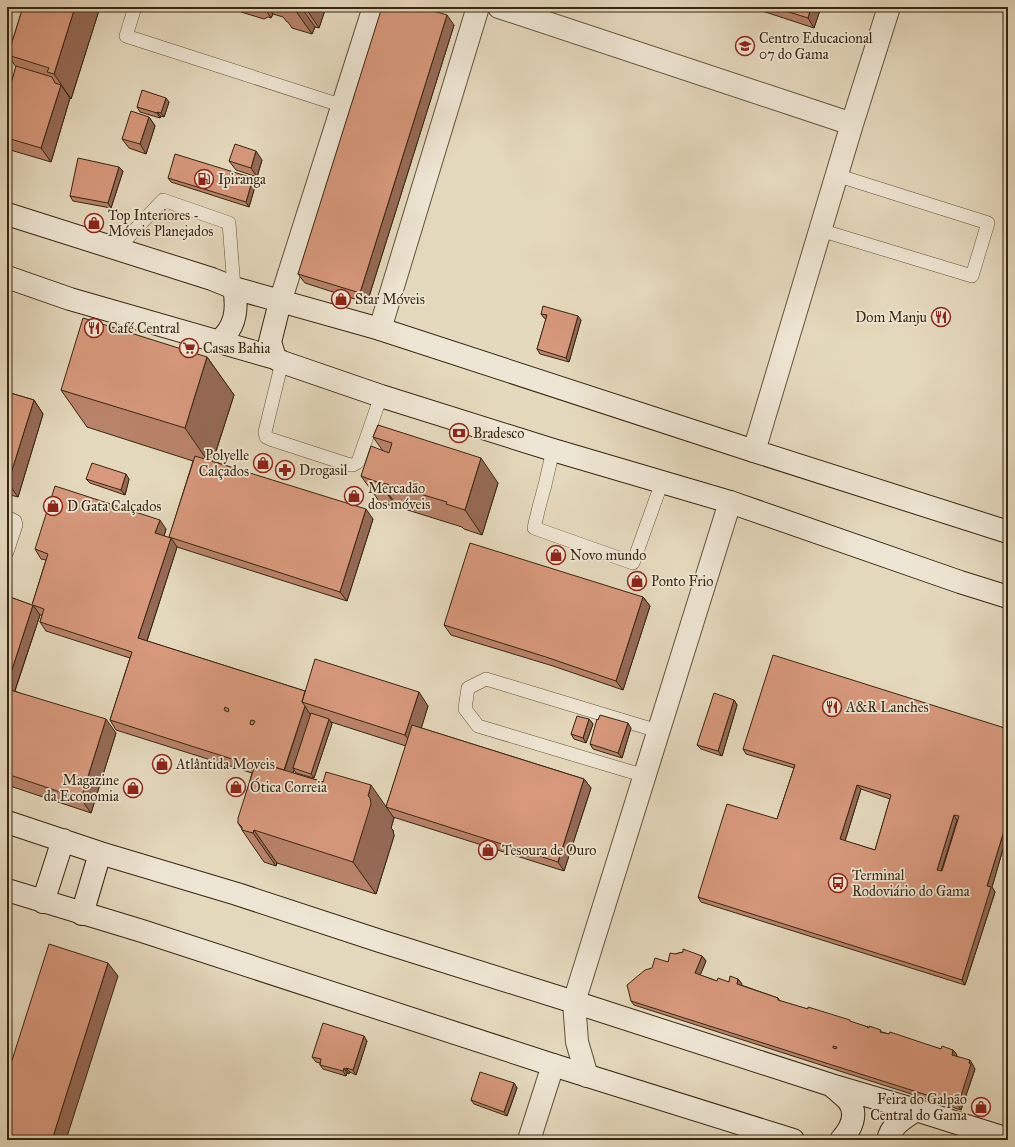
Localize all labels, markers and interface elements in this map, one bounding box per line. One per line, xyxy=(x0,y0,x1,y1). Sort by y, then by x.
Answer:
place label: Centro Educacional 07 do Gama xyxy=(759,30,873,63)
school or university icon: Centro Educacional 07 do Gama xyxy=(734,35,756,57)
fuel station icon: Ipiranga xyxy=(193,168,215,190)
place label: Ipiranga xyxy=(218,171,266,188)
place label: Top Interiores - Móveis Planejados xyxy=(108,207,213,240)
shop icon: Top Interiores - Móveis Planejados xyxy=(83,212,105,234)
shop icon: Star Móveis xyxy=(330,288,352,310)
place label: Star Móveis xyxy=(355,291,425,308)
restaurant icon: Dom Manju xyxy=(930,306,952,328)
place label: Dom Manju xyxy=(855,309,928,326)
restaurant icon: Café Central xyxy=(83,317,105,339)
place label: Café Central xyxy=(108,320,180,337)
supermarket icon: Casas Bahia xyxy=(178,337,200,359)
place label: Casas Bahia xyxy=(203,340,270,357)
bank icon: Bradesco xyxy=(448,422,470,444)
place label: Bradesco xyxy=(473,425,524,442)
place label: Polyelle Calçados xyxy=(199,447,249,480)
shop icon: Polyelle Calçados xyxy=(252,452,274,474)
pharmacy icon: Drogasil xyxy=(274,459,296,481)
place label: Drogasil xyxy=(299,462,348,479)
place label: Mercadão dos móveis xyxy=(368,480,430,513)
shop icon: Mercadão dos móveis xyxy=(343,485,365,507)
shop icon: D Gata Calçados xyxy=(42,495,64,517)
place label: D Gata Calçados xyxy=(67,498,161,515)
shop icon: Novo mundo xyxy=(545,544,567,566)
place label: Novo mundo xyxy=(570,547,646,564)
shop icon: Ponto Frio xyxy=(626,570,648,592)
place label: Ponto Frio xyxy=(651,573,714,590)
restaurant icon: A&R Lanches xyxy=(821,696,843,718)
place label: A&R Lanches xyxy=(845,699,929,716)
shop icon: Atlântida Moveis xyxy=(151,753,173,775)
place label: Atlântida Moveis xyxy=(175,756,275,773)
place label: Magazine da Economia xyxy=(44,772,119,805)
shop icon: Ótica Correia xyxy=(225,776,247,798)
shop icon: Magazine da Economia xyxy=(122,777,144,799)
place label: Ótica Correia xyxy=(250,777,327,796)
shop icon: Tesoura de Ouro xyxy=(477,839,499,861)
place label: Tesoura de Ouro xyxy=(502,842,597,859)
place label: Terminal Rodoviário do Gama xyxy=(852,867,970,900)
bus stop icon: Terminal Rodoviário do Gama xyxy=(827,872,849,894)
place label: Feira do Galpão Central do Gama xyxy=(870,1091,967,1124)
shop icon: Feira do Galpão Central do Gama xyxy=(970,1096,992,1118)

